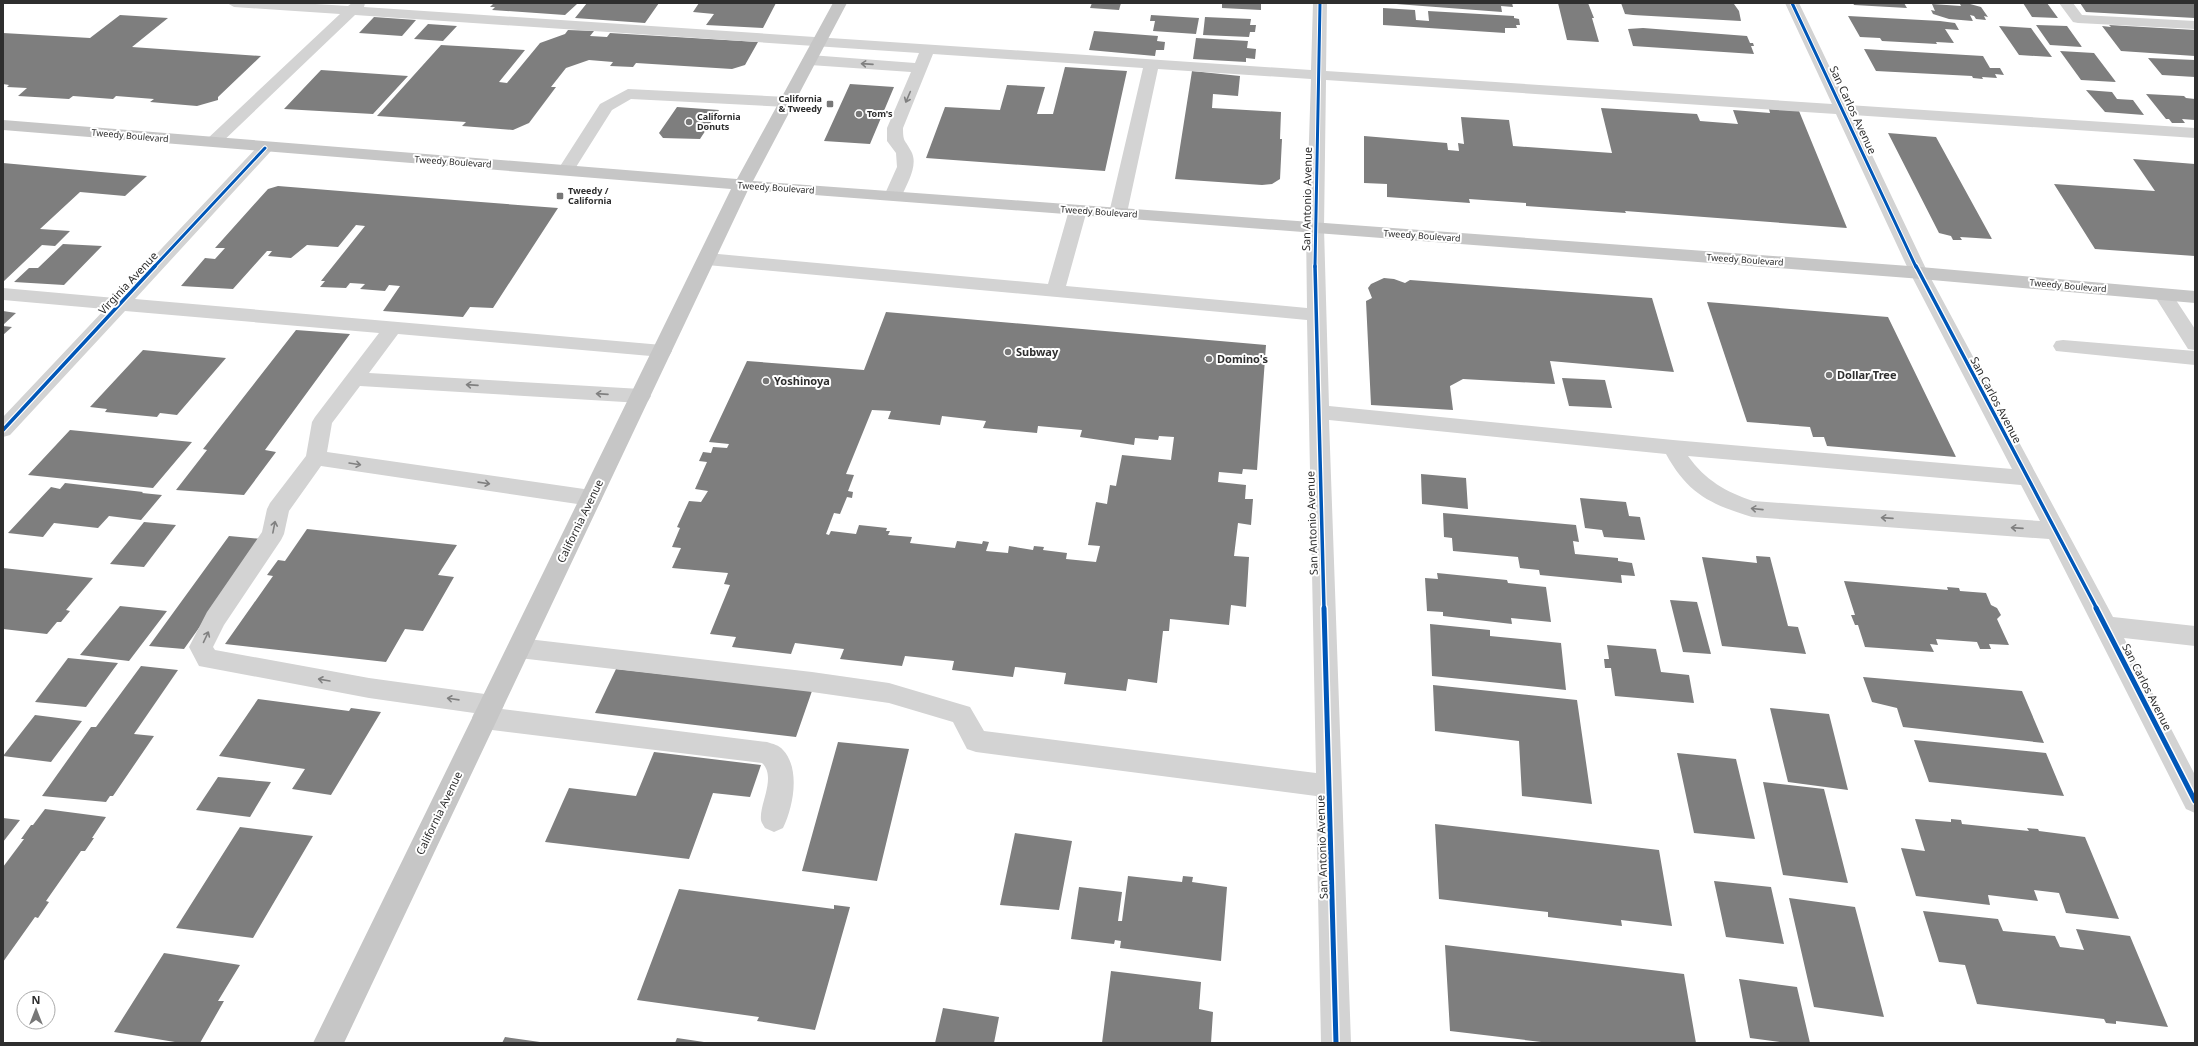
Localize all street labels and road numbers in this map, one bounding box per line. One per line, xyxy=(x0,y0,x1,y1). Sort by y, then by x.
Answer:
street label: San Carlos Avenue xyxy=(1826,63,1880,156)
street label: Tweedy Boulevard xyxy=(91,126,169,145)
street label: San Antonio Avenue xyxy=(1298,147,1315,251)
street label: Tweedy Boulevard xyxy=(414,152,492,171)
street label: Tweedy Boulevard xyxy=(737,178,815,197)
street label: Tweedy Boulevard xyxy=(1060,202,1138,221)
street label: Tweedy Boulevard xyxy=(1383,226,1461,245)
street label: Virginia Avenue xyxy=(95,248,161,317)
street label: Tweedy Boulevard xyxy=(1706,250,1784,269)
street label: Tweedy Boulevard xyxy=(2029,276,2107,295)
street label: San Carlos Avenue xyxy=(1967,354,2026,446)
street label: San Antonio Avenue xyxy=(1302,471,1321,575)
street label: California Avenue xyxy=(553,477,606,565)
street label: San Carlos Avenue xyxy=(2119,641,2176,733)
street label: California Avenue xyxy=(412,769,465,857)
street label: San Antonio Avenue xyxy=(1312,795,1331,899)

